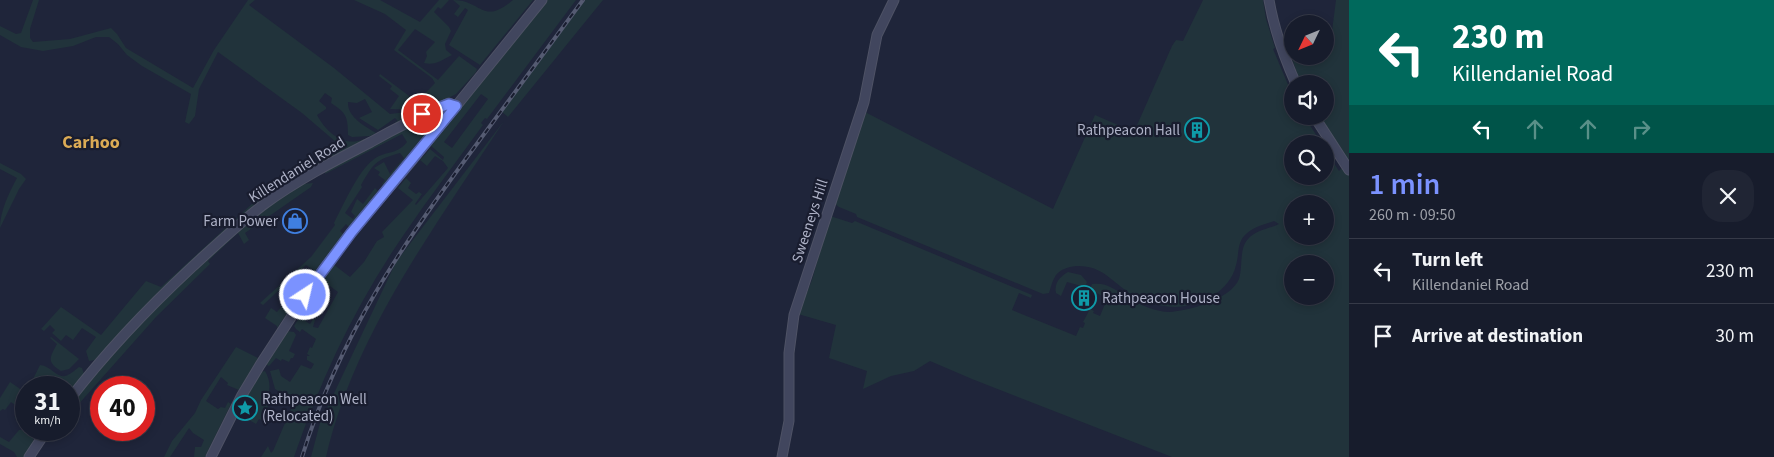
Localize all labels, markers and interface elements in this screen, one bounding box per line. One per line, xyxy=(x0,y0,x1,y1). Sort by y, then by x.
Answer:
text: 230 m xyxy=(1452,12,1544,62)
north arrow xyxy=(1284,15,1334,65)
map controls xyxy=(1284,15,1334,305)
icon: left xyxy=(1369,20,1434,85)
text: Killendaniel Road xyxy=(1452,58,1613,90)
button: sound xyxy=(1284,75,1334,125)
pin xyxy=(401,93,443,135)
icon: arrive xyxy=(408,100,436,128)
icon: left xyxy=(1468,115,1496,143)
icon: ahead xyxy=(1521,115,1549,143)
icon: ahead xyxy=(1574,115,1602,143)
icon: right xyxy=(1627,115,1655,143)
building icon: Rathpeacon Hall xyxy=(1184,117,1210,143)
place label: Rathpeacon Hall xyxy=(1077,120,1180,141)
district label: Carhoo xyxy=(62,130,120,155)
street label: Killendaniel Road xyxy=(245,132,349,208)
button: search xyxy=(1284,135,1334,185)
text: 1 min xyxy=(1369,163,1440,206)
button: close xyxy=(1702,170,1754,222)
street label: Sweeneys Hill xyxy=(787,176,833,266)
button: + xyxy=(1284,195,1334,245)
text: 260 m · 09:50 xyxy=(1369,204,1456,226)
shop icon: Farm Power xyxy=(282,208,308,234)
place label: Farm Power xyxy=(203,211,279,232)
text: Turn left xyxy=(1412,247,1483,274)
button: − xyxy=(1284,255,1334,305)
icon: left xyxy=(1369,257,1397,285)
text: 230 m xyxy=(1706,258,1754,285)
position arrow xyxy=(278,268,330,320)
text: Killendaniel Road xyxy=(1412,274,1529,296)
building icon: Rathpeacon House xyxy=(1071,285,1097,311)
place label: Rathpeacon House xyxy=(1102,288,1220,309)
icon: arrive xyxy=(1369,322,1397,350)
text: Arrive at destination xyxy=(1412,323,1583,350)
text: 30 m xyxy=(1716,323,1754,350)
speed limit sign: 40 xyxy=(90,376,155,441)
text: 31 xyxy=(34,384,61,420)
place label: Rathpeacon Well (Relocated) xyxy=(262,389,367,427)
place icon: Rathpeacon Well (Relocated) xyxy=(232,395,258,421)
text: km/h xyxy=(34,412,61,429)

